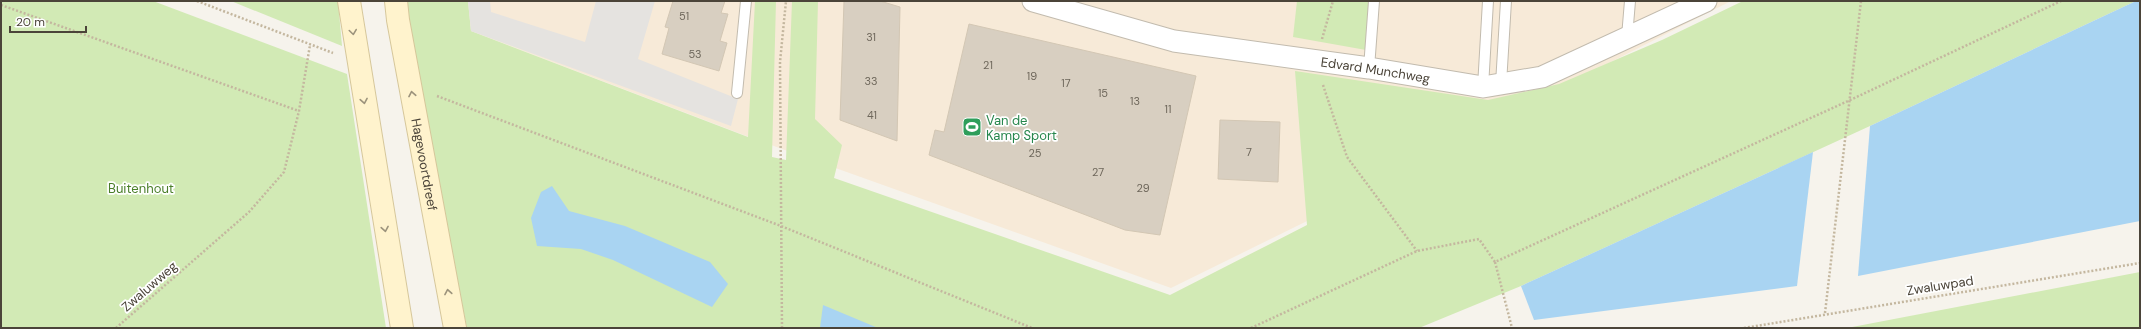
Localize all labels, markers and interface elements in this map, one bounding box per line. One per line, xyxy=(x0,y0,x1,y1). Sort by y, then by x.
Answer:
scale bar xyxy=(10,8,86,34)
house number: 51 xyxy=(679,9,689,23)
text: 20 m xyxy=(16,14,45,30)
one-way arrow xyxy=(348,29,357,35)
house number: 31 xyxy=(866,30,876,44)
house number: 53 xyxy=(688,47,702,61)
street label: Edvard Munchweg xyxy=(1320,53,1431,87)
house number: 21 xyxy=(983,58,993,72)
house number: 19 xyxy=(1027,69,1037,83)
house number: 33 xyxy=(864,74,878,88)
house number: 17 xyxy=(1061,76,1071,90)
house number: 15 xyxy=(1098,86,1108,100)
one-way arrow xyxy=(408,91,416,97)
house number: 13 xyxy=(1130,94,1140,108)
one-way arrow xyxy=(359,98,368,104)
house number: 11 xyxy=(1165,102,1171,116)
house number: 41 xyxy=(867,108,877,122)
place label: Van de Kamp Sport xyxy=(986,112,1057,144)
sports icon: Van de Kamp Sport xyxy=(961,116,983,138)
street label: Hagevoortdreef xyxy=(407,117,441,213)
house number: 7 xyxy=(1246,145,1252,159)
house number: 25 xyxy=(1028,146,1042,160)
house number: 27 xyxy=(1092,165,1104,179)
park label: Buitenhout xyxy=(108,180,174,197)
house number: 29 xyxy=(1136,181,1150,195)
one-way arrow xyxy=(380,226,389,232)
street label: Zwaluwweg xyxy=(118,258,181,315)
street label: Zwaluwpad xyxy=(1905,272,1975,299)
one-way arrow xyxy=(445,289,453,295)

